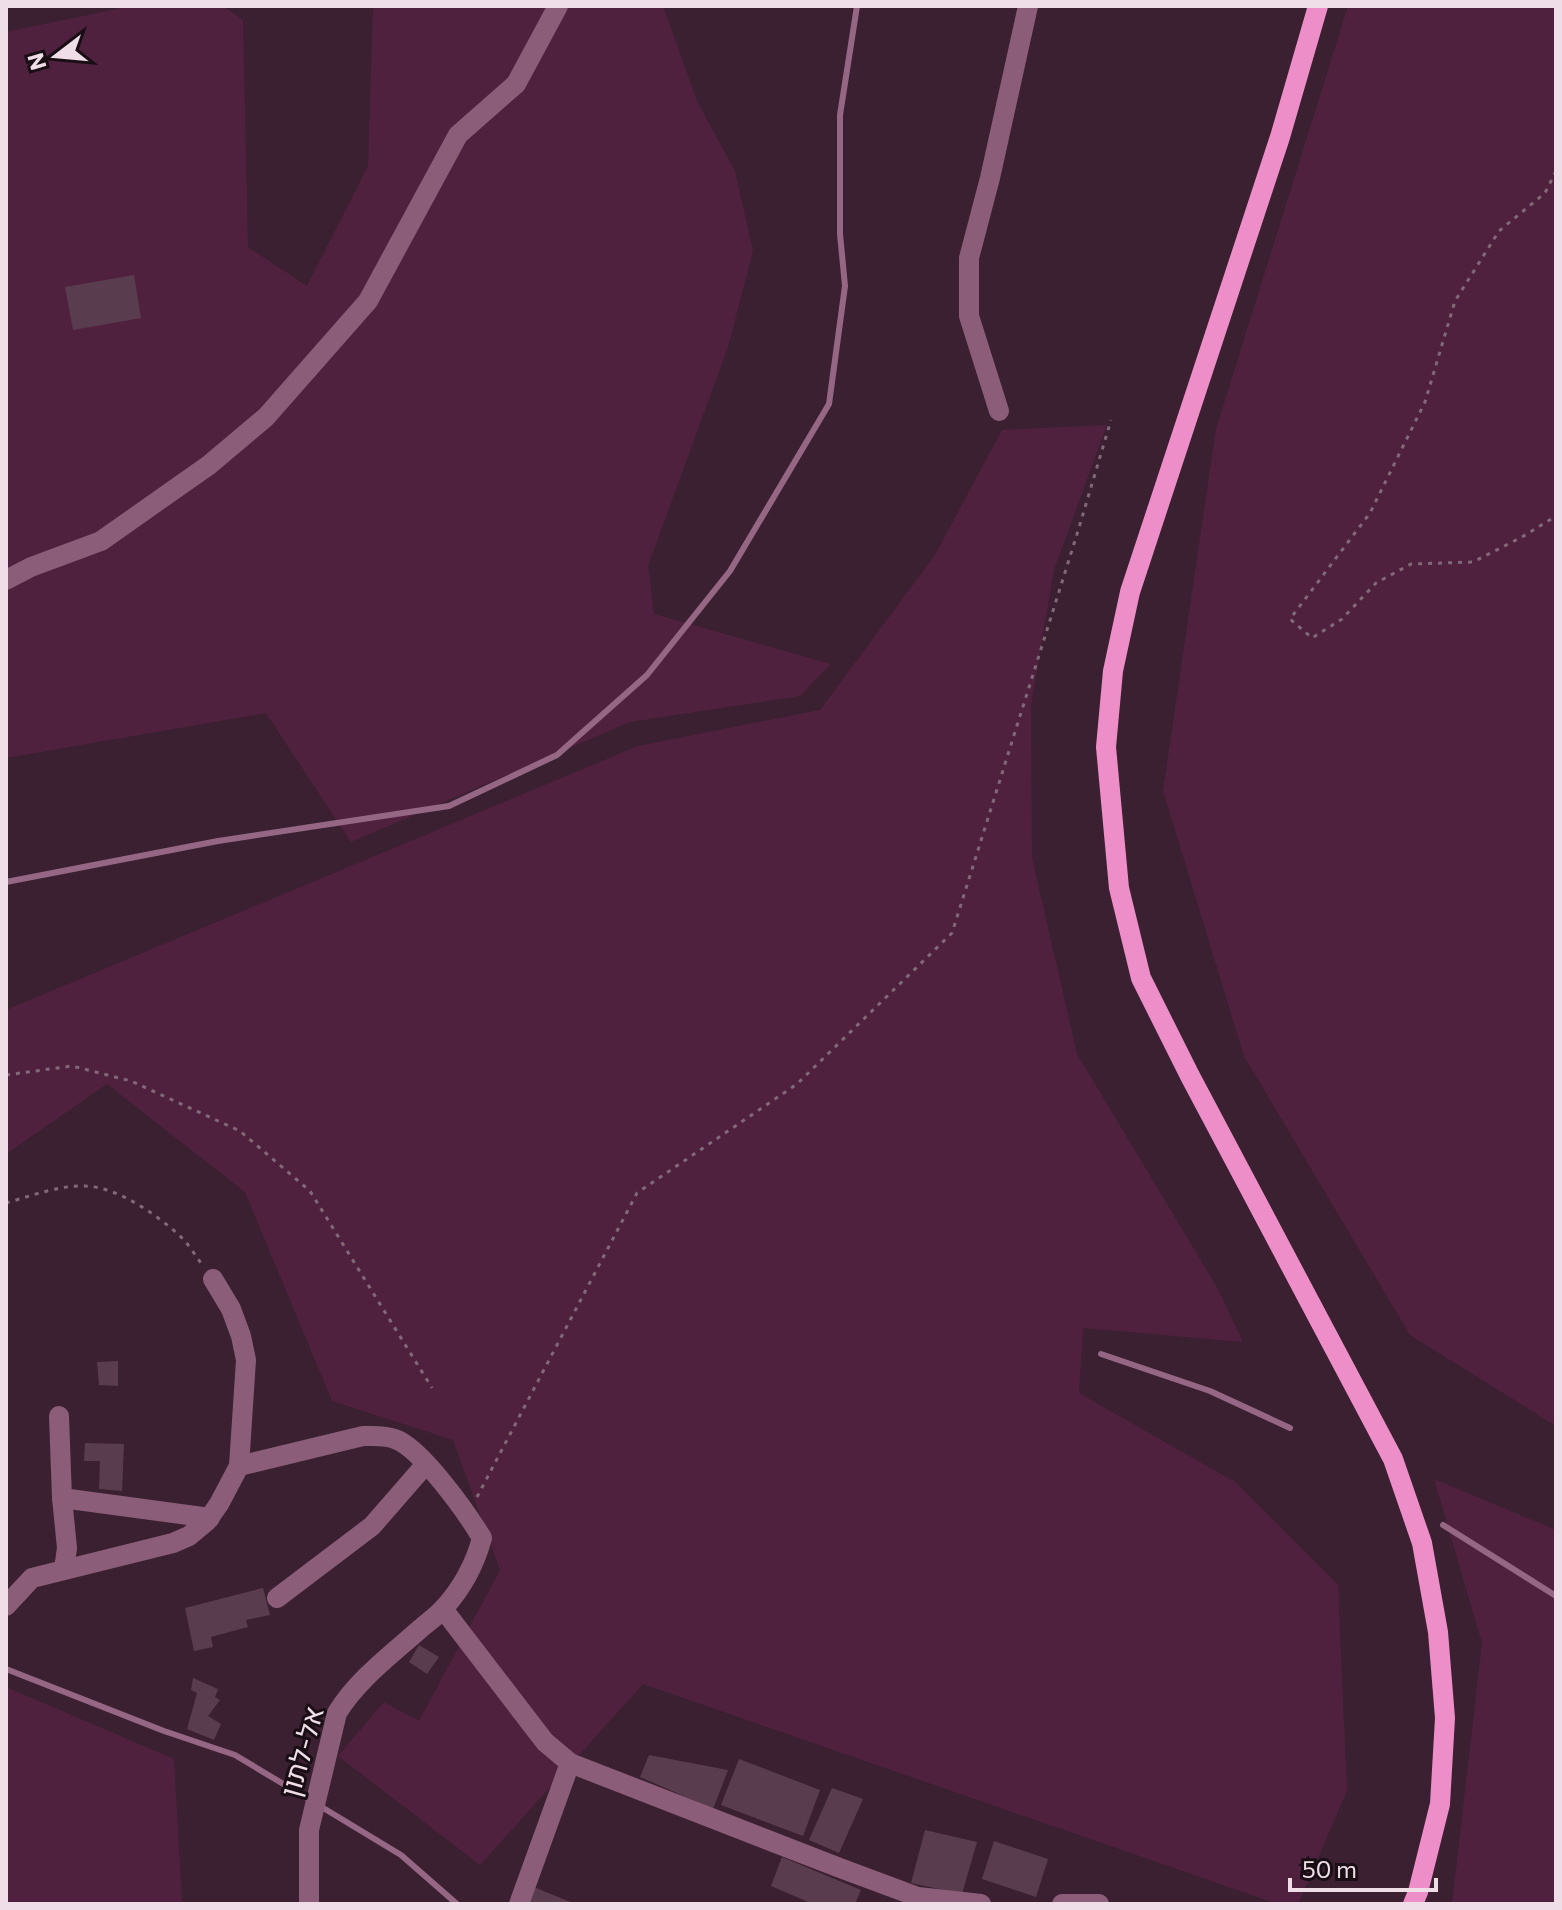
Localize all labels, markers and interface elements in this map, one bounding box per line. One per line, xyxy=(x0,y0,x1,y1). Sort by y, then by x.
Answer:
north arrow xyxy=(16,16,96,96)
text: N xyxy=(21,50,52,73)
street label: אל-לתון xyxy=(272,1702,330,1800)
scale bar xyxy=(1290,1842,1436,1892)
text: 50 m xyxy=(1302,1854,1357,1883)

